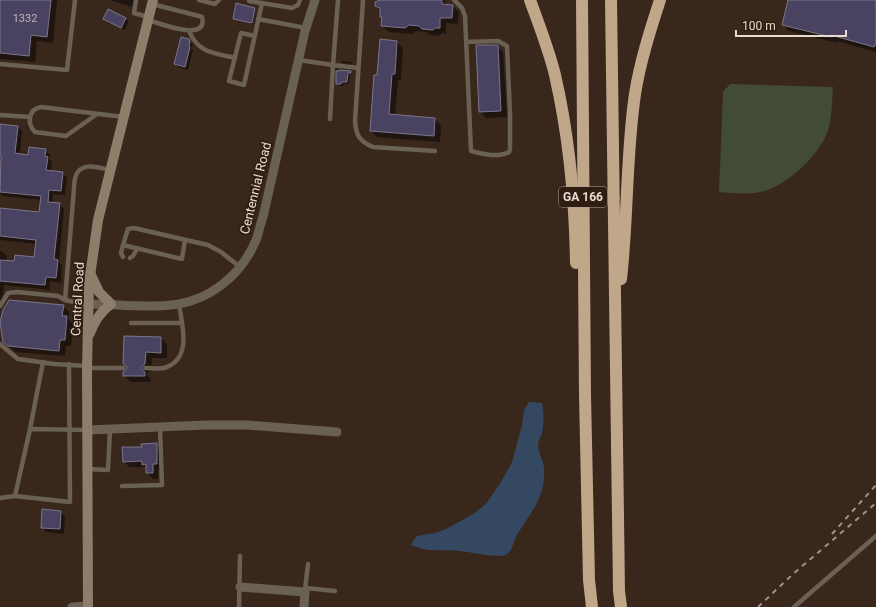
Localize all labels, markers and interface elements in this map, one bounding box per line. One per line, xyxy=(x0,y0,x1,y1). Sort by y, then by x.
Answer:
house number: 1332 xyxy=(13,12,37,25)
scale bar xyxy=(736,12,846,38)
text: 100 m xyxy=(742,19,776,33)
street label: Centennial Road xyxy=(237,140,274,236)
road number: GA 166 xyxy=(559,187,607,207)
street label: Central Road xyxy=(68,262,87,336)

